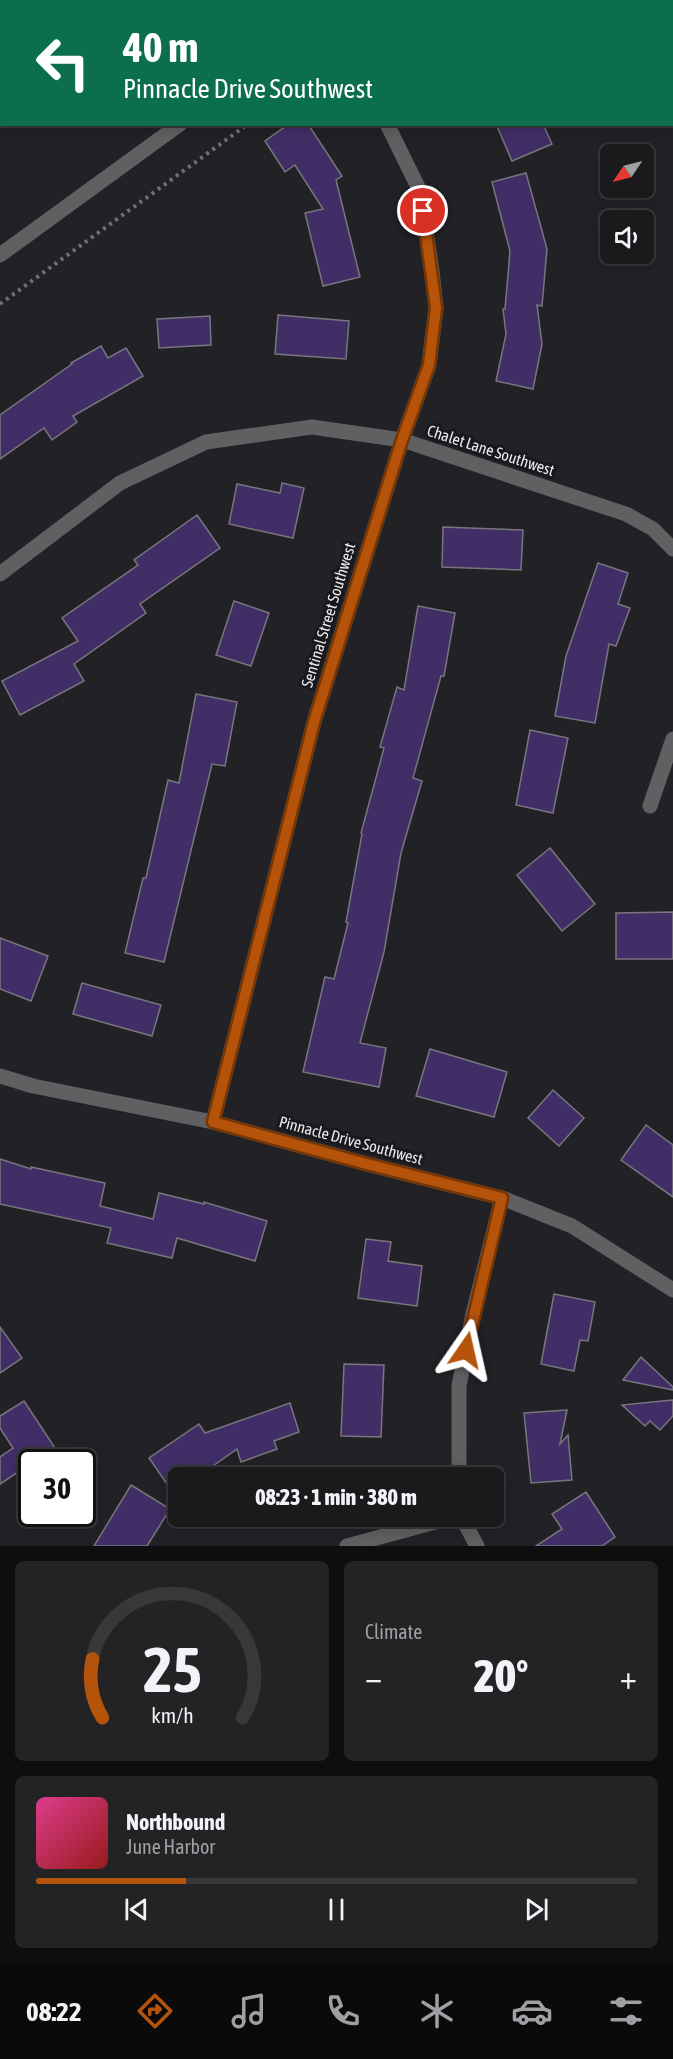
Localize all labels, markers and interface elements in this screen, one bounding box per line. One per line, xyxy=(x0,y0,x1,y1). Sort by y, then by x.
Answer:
text: 40 m xyxy=(123,23,198,71)
icon: left xyxy=(24,24,102,102)
text: Pinnacle Drive Southwest xyxy=(123,73,373,104)
north arrow xyxy=(600,144,654,198)
map controls xyxy=(600,144,654,264)
pin xyxy=(397,185,448,236)
icon: arrive xyxy=(406,194,439,227)
button: sound xyxy=(600,210,654,264)
street label: Chalet Lane Southwest xyxy=(425,421,557,479)
street label: Sentinal Street Southwest xyxy=(297,540,359,689)
street label: Pinnacle Drive Southwest xyxy=(277,1112,425,1168)
position arrow xyxy=(434,1318,498,1382)
speed limit sign: 30 xyxy=(18,1449,96,1527)
text: 08:23 · 1 min · 380 m xyxy=(255,1484,417,1510)
text: Climate xyxy=(365,1620,422,1643)
text: 25 xyxy=(143,1634,201,1705)
text: 20° xyxy=(474,1650,528,1702)
text: − xyxy=(365,1658,382,1696)
text: + xyxy=(620,1658,637,1696)
text: km/h xyxy=(151,1703,193,1728)
text: Northbound xyxy=(126,1809,225,1835)
text: June Harbor xyxy=(126,1835,215,1858)
icon: previous xyxy=(120,1893,153,1926)
icon: pause xyxy=(320,1893,353,1926)
icon: next xyxy=(520,1893,553,1926)
icon: directions xyxy=(134,1990,176,2032)
icon: music xyxy=(228,1990,270,2032)
icon: phone xyxy=(322,1990,364,2032)
icon: climate xyxy=(416,1990,458,2032)
icon: car xyxy=(511,1990,553,2032)
icon: filters xyxy=(605,1990,647,2032)
text: 08:22 xyxy=(26,1996,82,2027)

